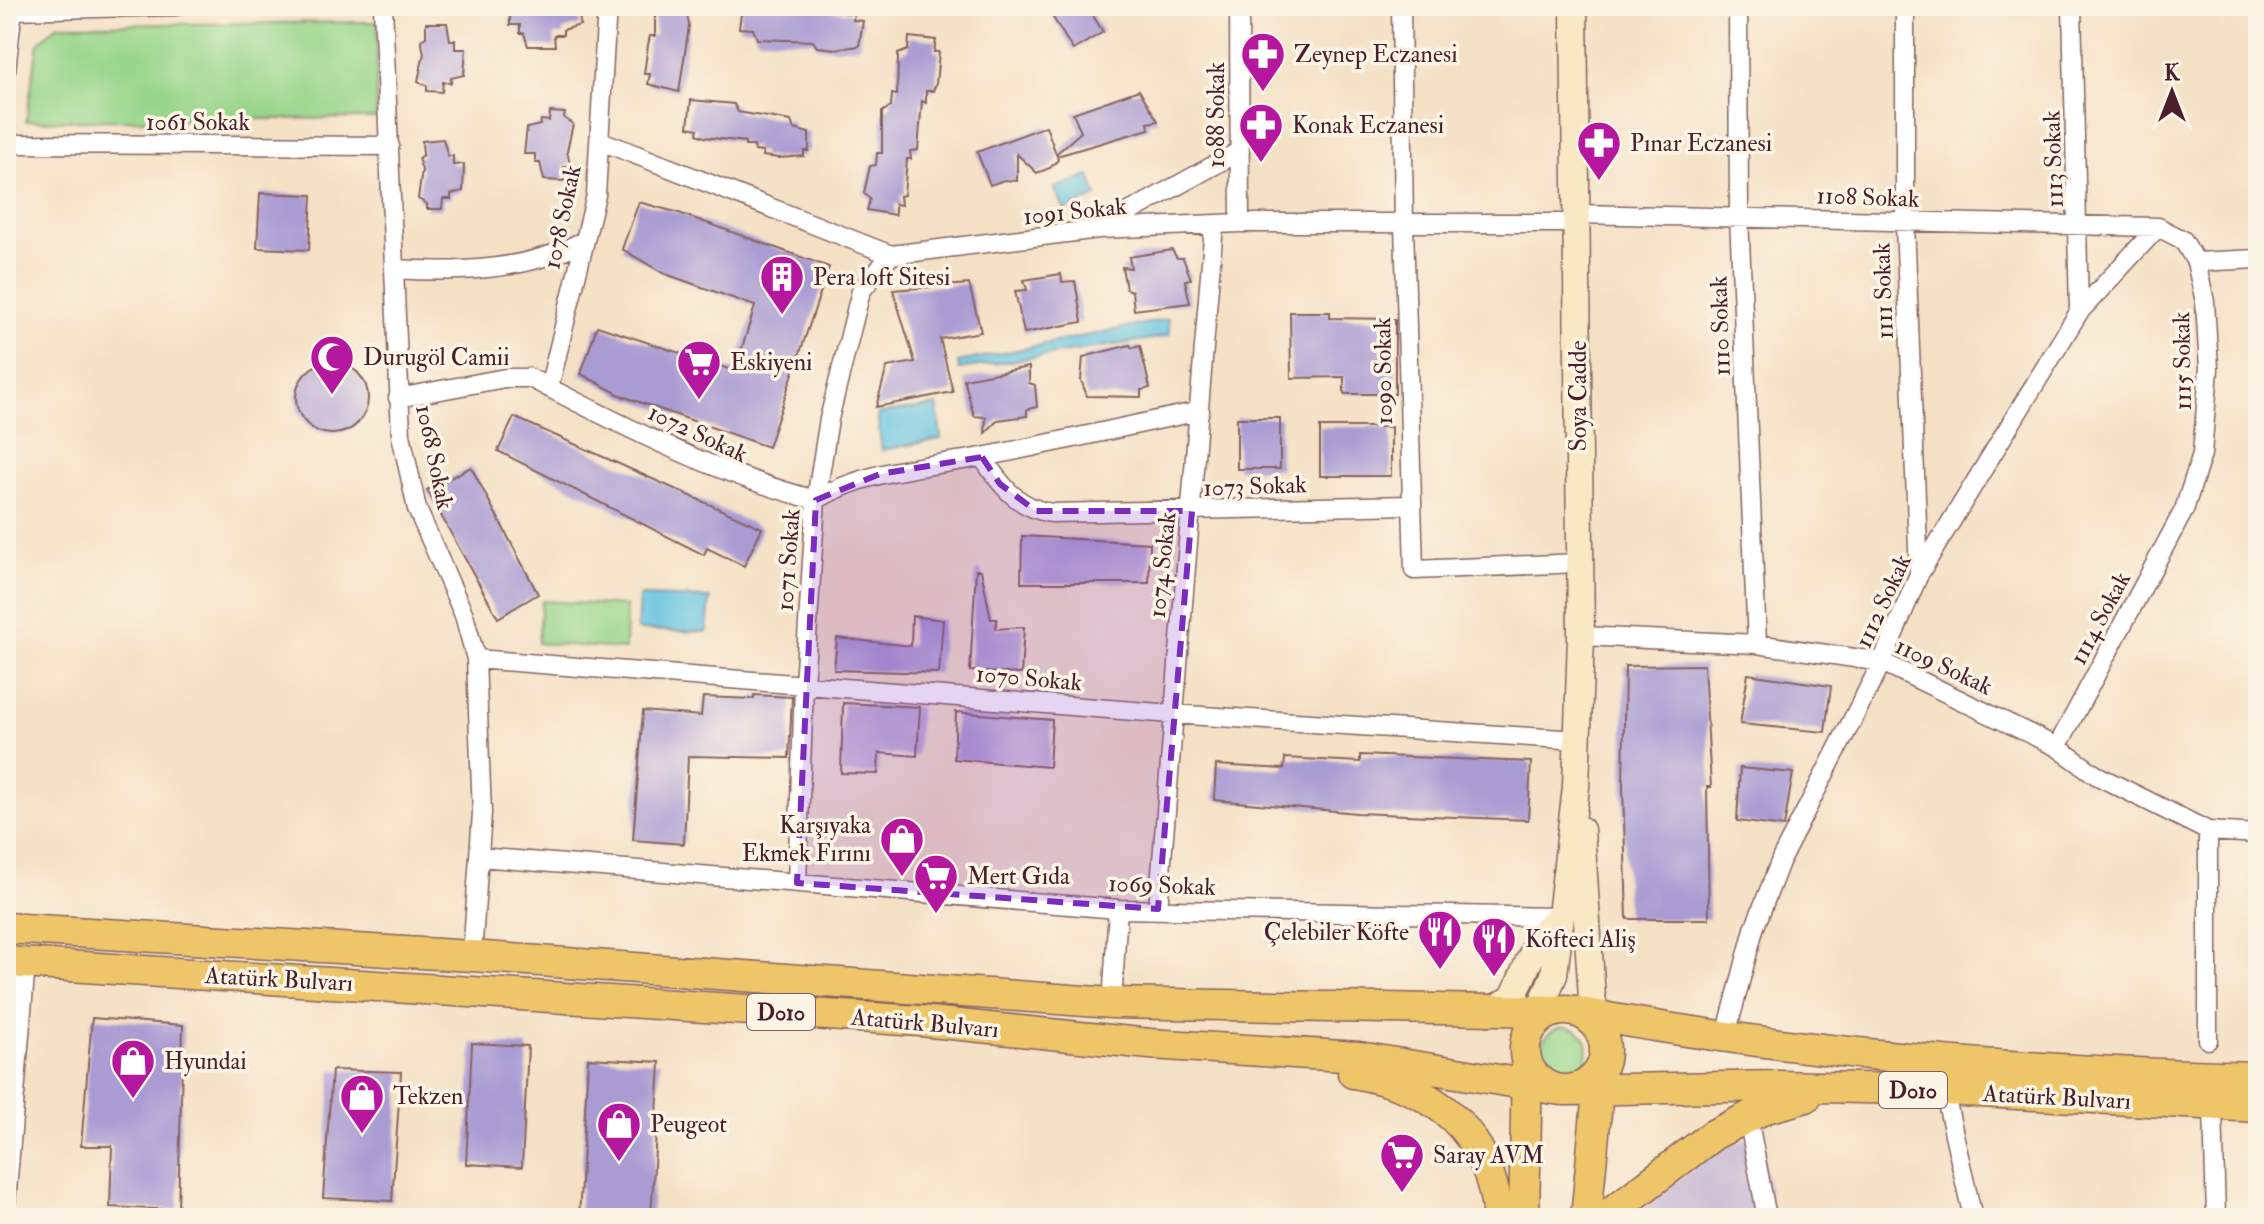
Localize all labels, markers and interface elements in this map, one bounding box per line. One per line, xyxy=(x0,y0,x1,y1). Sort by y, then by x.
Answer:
pharmacy icon: Zeynep Eczanesi xyxy=(1239,30,1287,93)
place label: Zeynep Eczanesi xyxy=(1294,39,1458,70)
north arrow xyxy=(2132,52,2212,132)
text: K xyxy=(2164,59,2180,87)
street label: 1088 Sokak xyxy=(1201,62,1232,168)
pharmacy icon: Konak Eczanesi xyxy=(1237,101,1285,164)
street label: 1061 Sokak xyxy=(146,107,250,138)
street label: 1113 Sokak xyxy=(2036,109,2071,208)
place label: Konak Eczanesi xyxy=(1292,110,1444,141)
pharmacy icon: Pınar Eczanesi xyxy=(1575,119,1623,182)
place label: Pınar Eczanesi xyxy=(1630,128,1772,159)
street label: 1078 Sokak xyxy=(536,162,589,272)
street label: 1108 Sokak xyxy=(1816,180,1921,215)
street label: 1091 Sokak xyxy=(1022,191,1129,232)
street label: 1111 Sokak xyxy=(1866,242,1901,340)
building icon: Pera loft Sitesi xyxy=(758,253,806,316)
place label: Pera loft Sitesi xyxy=(813,262,950,293)
street label: 1110 Sokak xyxy=(1703,275,1738,377)
street label: 1115 Sokak xyxy=(2166,311,2199,411)
street label: 1090 Sokak xyxy=(1367,316,1400,425)
mosque icon: Durugöl Camii xyxy=(308,333,356,396)
supermarket icon: Eskiyeni xyxy=(675,338,723,401)
street label: Soya Cadde xyxy=(1563,340,1594,452)
place label: Durugöl Camii xyxy=(363,342,510,373)
place label: Eskiyeni xyxy=(730,347,813,378)
street label: 1072 Sokak xyxy=(643,397,753,470)
street label: 1068 Sokak xyxy=(408,402,461,513)
street label: 1073 Sokak xyxy=(1203,469,1308,504)
street label: 1071 Sokak xyxy=(769,507,808,612)
street label: 1074 Sokak xyxy=(1142,510,1184,620)
street label: 1112 Sokak xyxy=(1848,549,1919,653)
street label: 1114 Sokak xyxy=(2063,566,2138,670)
street label: 1109 Sokak xyxy=(1890,630,1998,703)
street label: 1070 Sokak xyxy=(975,658,1084,699)
place label: Karşıyaka Ekmek Fırını xyxy=(742,810,872,869)
shop icon: Karşıyaka Ekmek Fırını xyxy=(878,815,926,878)
supermarket icon: Mert Gıda xyxy=(912,852,960,915)
place label: Mert Gıda xyxy=(967,861,1071,892)
street label: 1069 Sokak xyxy=(1108,868,1217,903)
restaurant icon: Çelebiler Köfte xyxy=(1416,908,1464,971)
restaurant icon: Köfteci Aliş xyxy=(1470,915,1518,978)
place label: Çelebiler Köfte xyxy=(1264,917,1409,948)
place label: Köfteci Aliş xyxy=(1525,924,1636,955)
street label: Atatürk Bulvarı xyxy=(203,960,354,999)
road number: D010 xyxy=(747,994,815,1030)
street label: Atatürk Bulvarı xyxy=(849,1002,1000,1045)
shop icon: Hyundai xyxy=(109,1037,157,1100)
place label: Hyundai xyxy=(164,1046,247,1077)
shop icon: Tekzen xyxy=(338,1072,386,1135)
road number: D010 xyxy=(1879,1072,1947,1108)
street label: Atatürk Bulvarı xyxy=(1981,1078,2132,1117)
place label: Tekzen xyxy=(393,1081,463,1112)
shop icon: Peugeot xyxy=(595,1100,643,1163)
place label: Peugeot xyxy=(650,1109,727,1140)
supermarket icon: Saray AVM xyxy=(1378,1131,1426,1194)
place label: Saray AVM xyxy=(1433,1140,1544,1171)

